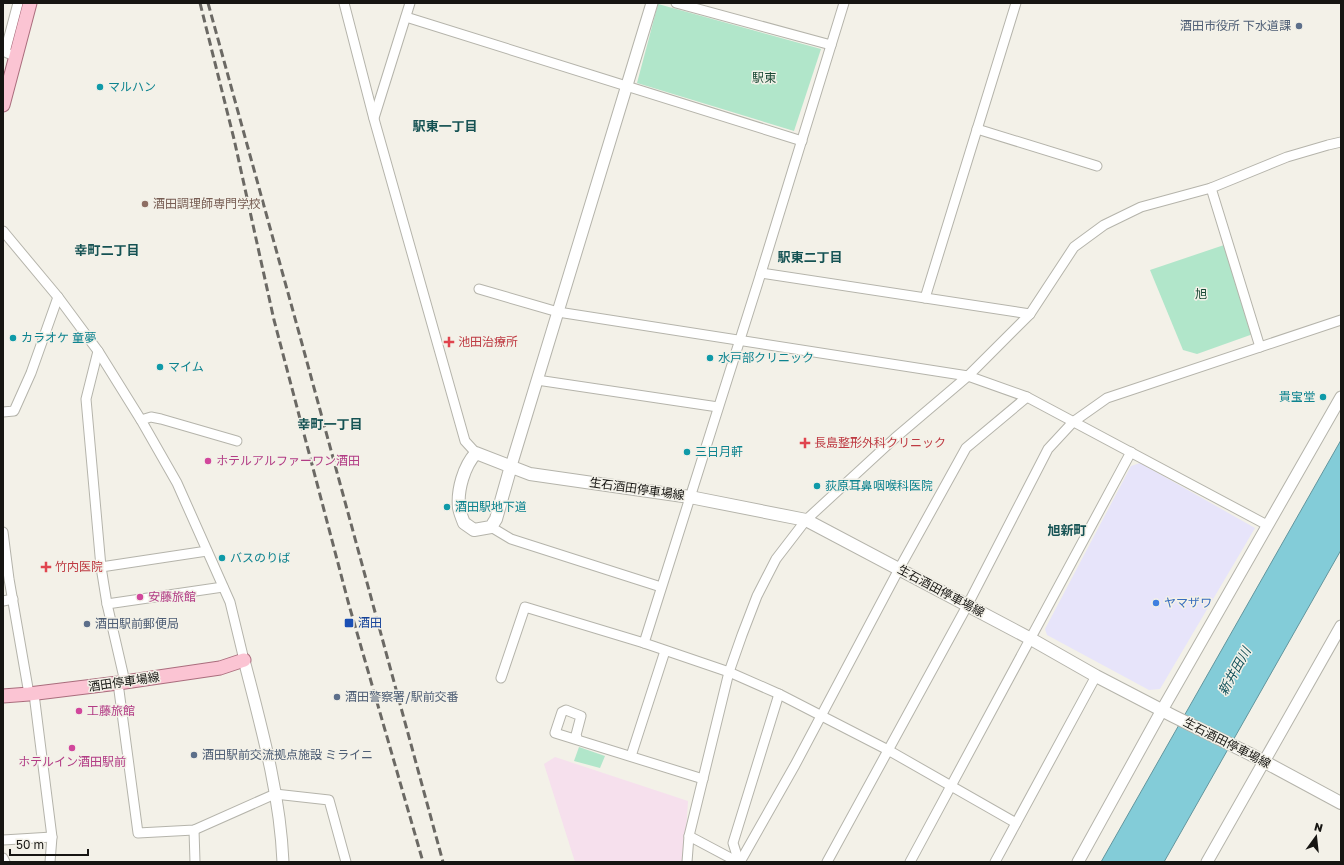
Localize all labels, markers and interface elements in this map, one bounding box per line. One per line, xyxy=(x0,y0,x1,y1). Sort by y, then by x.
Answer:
place label: 酒田市役所 下水道課 xyxy=(1180,18,1291,33)
marker: 酒田市役所 下水道課 xyxy=(1294,21,1304,31)
park label: 駅東 xyxy=(752,70,776,85)
place label: マルハン xyxy=(108,79,156,94)
marker: マルハン xyxy=(95,82,105,92)
district label: 駅東一丁目 xyxy=(412,118,478,134)
place label: 酒田調理師専門学校 xyxy=(153,196,261,211)
marker: 酒田調理師専門学校 xyxy=(140,199,150,209)
district label: 幸町二丁目 xyxy=(74,242,140,258)
district label: 駅東二丁目 xyxy=(777,249,843,265)
park label: 旭 xyxy=(1195,286,1207,301)
place label: カラオケ 童夢 xyxy=(21,330,96,345)
marker: カラオケ 童夢 xyxy=(8,333,18,343)
place label: 池田治療所 xyxy=(458,334,518,349)
marker: 池田治療所 xyxy=(443,336,455,348)
place label: 水戸部クリニック xyxy=(718,350,814,365)
marker: 水戸部クリニック xyxy=(705,353,715,363)
place label: マイム xyxy=(168,359,204,374)
marker: マイム xyxy=(155,362,165,372)
place label: 貴宝堂 xyxy=(1279,389,1315,404)
marker: 貴宝堂 xyxy=(1318,392,1328,402)
district label: 幸町一丁目 xyxy=(297,416,363,432)
place label: 長島整形外科クリニック xyxy=(814,435,946,450)
marker: 長島整形外科クリニック xyxy=(799,437,811,449)
place label: 三日月軒 xyxy=(695,444,743,459)
marker: 三日月軒 xyxy=(682,447,692,457)
place label: ホテルアルファーワン酒田 xyxy=(216,453,360,468)
marker: ホテルアルファーワン酒田 xyxy=(203,456,213,466)
street label: 生石酒田停車場線 xyxy=(588,474,686,503)
place label: 荻原耳鼻咽喉科医院 xyxy=(825,478,933,493)
marker: 荻原耳鼻咽喉科医院 xyxy=(812,481,822,491)
place label: 酒田駅地下道 xyxy=(455,499,527,514)
marker: 酒田駅地下道 xyxy=(442,502,452,512)
district label: 旭新町 xyxy=(1047,522,1087,538)
place label: バスのりば xyxy=(230,550,290,565)
marker: バスのりば xyxy=(217,553,227,563)
place label: 竹内医院 xyxy=(55,559,103,574)
marker: 竹内医院 xyxy=(40,561,52,573)
street label: 生石酒田停車場線 xyxy=(895,561,987,620)
place label: 安藤旅館 xyxy=(148,589,196,604)
marker: 安藤旅館 xyxy=(135,592,145,602)
place label: ヤマザワ xyxy=(1164,595,1212,610)
marker: ヤマザワ xyxy=(1151,598,1161,608)
place label: 酒田 xyxy=(358,615,382,630)
place label: 酒田駅前郵便局 xyxy=(95,616,179,631)
marker: 酒田 xyxy=(343,617,355,629)
marker: 酒田駅前郵便局 xyxy=(82,619,92,629)
water label: 新井田川 xyxy=(1214,643,1255,698)
street label: 酒田停車場線 xyxy=(87,669,161,694)
place label: 酒田警察署/駅前交番 xyxy=(345,689,459,704)
marker: 酒田警察署/駅前交番 xyxy=(332,692,342,702)
place label: 工藤旅館 xyxy=(87,703,135,718)
marker: 工藤旅館 xyxy=(74,706,84,716)
street label: 生石酒田停車場線 xyxy=(1181,714,1273,771)
marker: ホテルイン酒田駅前 xyxy=(67,743,77,753)
place label: 酒田駅前交流拠点施設 ミライニ xyxy=(202,747,373,762)
marker: 酒田駅前交流拠点施設 ミライニ xyxy=(189,750,199,760)
place label: ホテルイン酒田駅前 xyxy=(18,754,126,769)
north arrow xyxy=(1296,817,1336,857)
text: N xyxy=(1313,819,1324,834)
scale bar xyxy=(10,831,88,857)
text: 50 m xyxy=(16,837,44,852)

